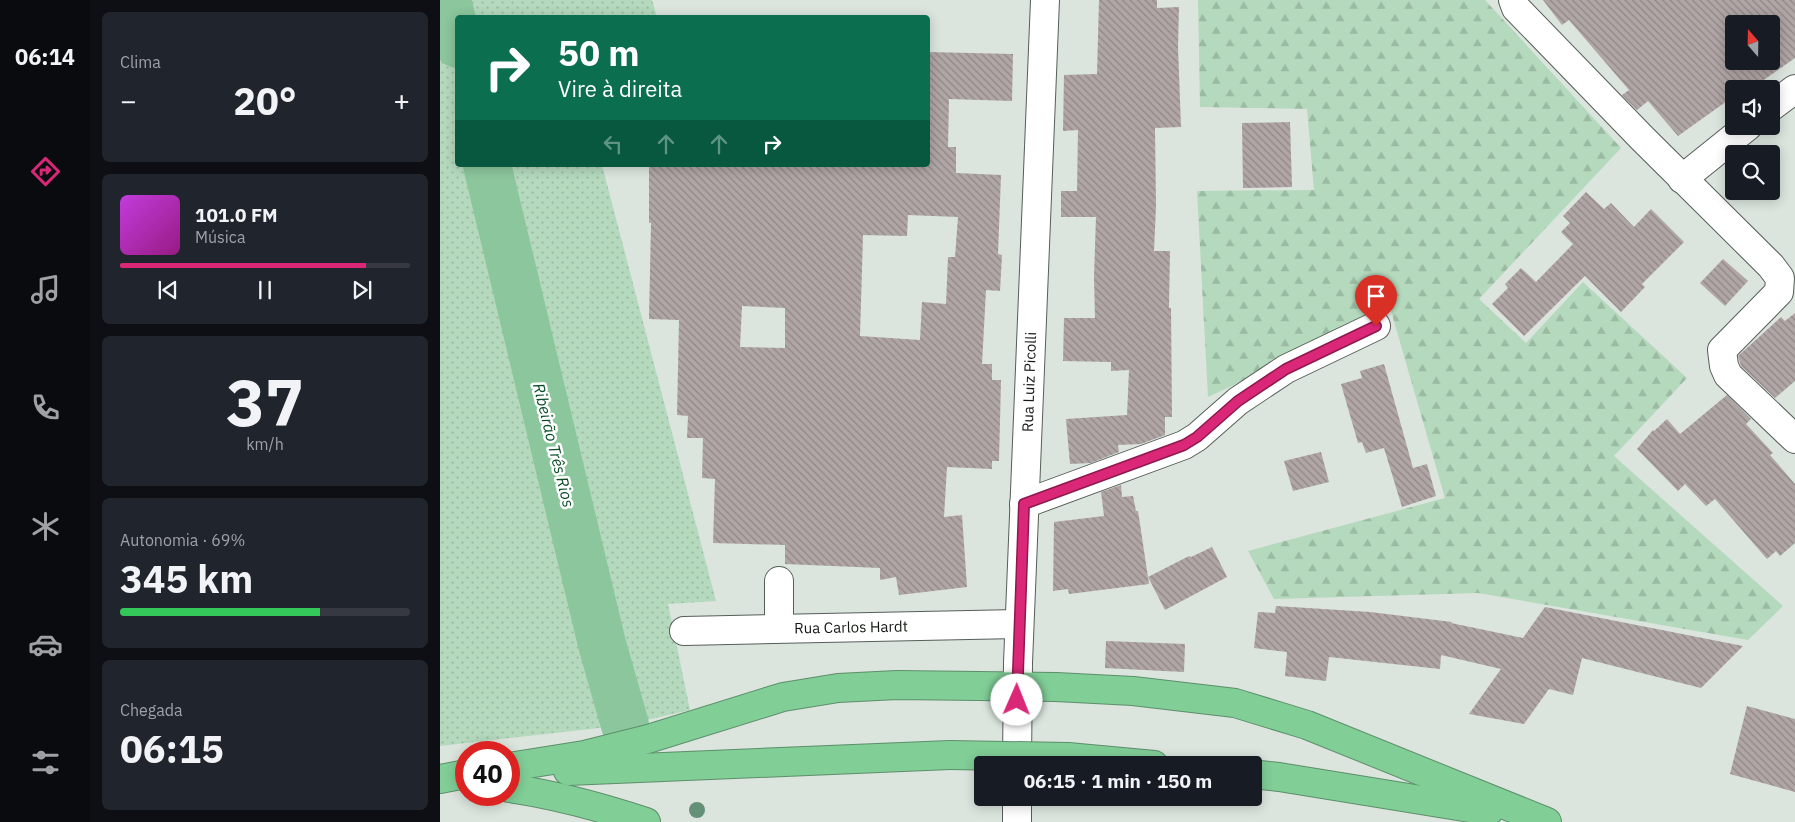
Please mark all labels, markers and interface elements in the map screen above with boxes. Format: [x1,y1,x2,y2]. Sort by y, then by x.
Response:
north arrow [1725,15,1780,70]
map controls [1725,15,1780,200]
text: 50 m [558,30,640,76]
icon: right [475,35,540,100]
text: 06:14 [15,42,75,71]
text: Clima [120,52,161,72]
text: Vire à direita [558,74,682,103]
text: 20° [233,76,297,125]
button: sound [1725,80,1780,135]
text: − [120,82,137,119]
text: + [393,82,410,119]
icon: left [599,130,627,158]
icon: ahead [652,130,680,158]
icon: ahead [705,130,733,158]
icon: right [758,130,786,158]
button: search [1725,145,1780,200]
icon: directions [28,154,63,189]
text: 101.0 FM [195,203,278,227]
text: Música [195,227,245,247]
icon: music [28,272,63,307]
pin [1355,275,1397,326]
icon: previous [154,276,182,304]
icon: pause [251,276,279,304]
icon: next [348,276,376,304]
icon: arrive [1362,282,1390,310]
street label: Rua Luiz Picolli [1018,332,1040,432]
text: 37 [226,359,304,444]
water label: Ribeirão Três Rios [529,381,579,509]
icon: phone [28,390,63,425]
text: km/h [246,434,284,454]
icon: climate [28,509,63,544]
text: Autonomia · 69% [120,530,245,550]
text: 345 km [120,554,253,603]
street label: Rua Carlos Hardt [794,617,908,637]
icon: car [28,627,63,662]
position arrow [990,673,1042,725]
text: Chegada [120,700,183,720]
text: 06:15 [120,724,224,773]
speed limit sign: 40 [455,741,520,806]
icon: filters [28,745,63,780]
text: 06:15 · 1 min · 150 m [1024,769,1212,793]

